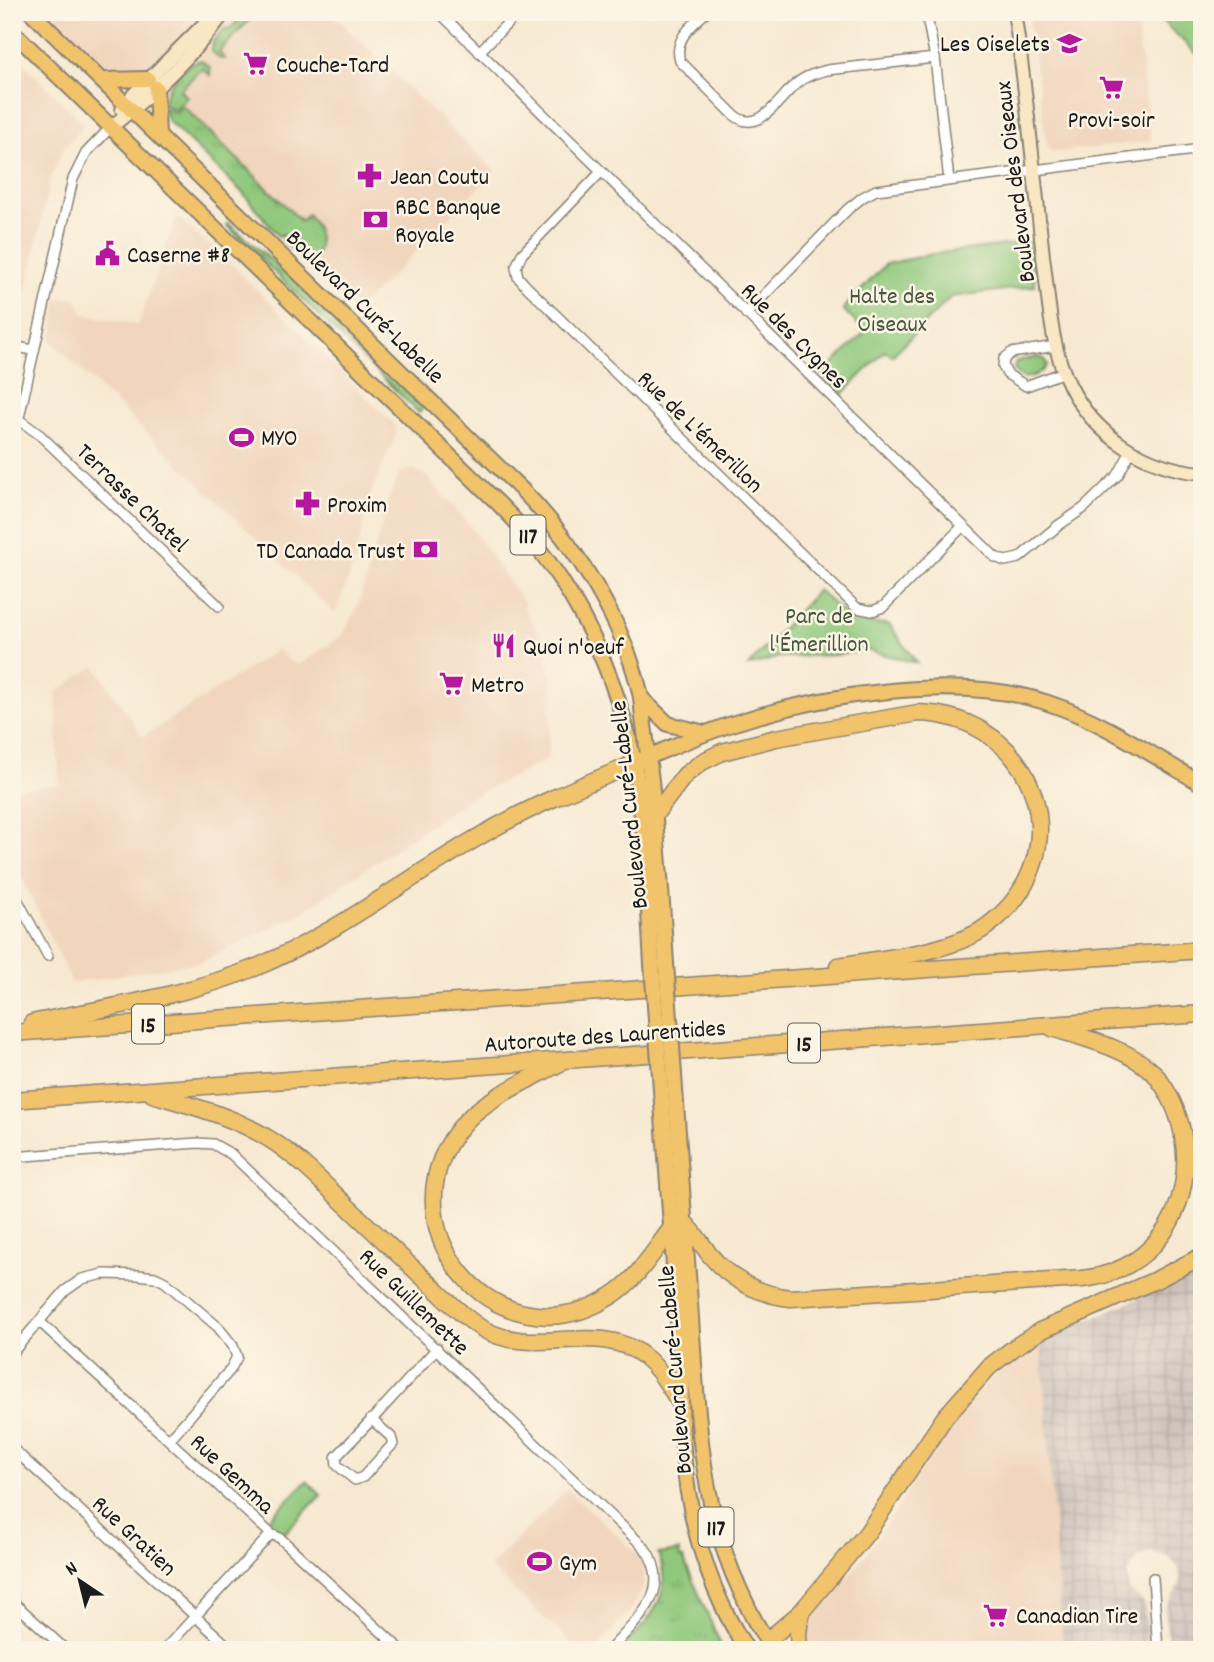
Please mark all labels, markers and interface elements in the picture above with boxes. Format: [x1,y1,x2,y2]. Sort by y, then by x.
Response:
place label: Les Oiselets [940,29,1050,63]
school or university icon: Les Oiselets [1056,29,1084,57]
supermarket icon: Couche-Tard [242,50,270,78]
place label: Couche-Tard [276,50,389,84]
supermarket icon: Provi-soir [1097,74,1125,102]
street label: Boulevard des Oiseaux [988,79,1046,284]
place label: Provi-soir [1067,105,1155,139]
pharmacy icon: Jean Coutu [356,162,384,190]
place label: Jean Coutu [390,162,489,196]
place label: RBC Banque Royale [395,192,501,254]
bank icon: RBC Banque Royale [361,206,389,234]
street label: Boulevard Curé-Labelle [277,223,451,393]
public building icon: Caserne #8 [93,240,121,268]
place label: Caserne #8 [127,240,230,274]
street label: Rue des Cygnes [732,276,854,398]
park label: Halte des Oiseaux [849,281,935,343]
street label: Rue de L'émerillon [628,364,770,502]
sports icon: MYO [227,423,255,451]
place label: MYO [261,423,298,457]
street label: Terrasse Chatel [67,437,195,562]
pharmacy icon: Proxim [293,490,321,518]
place label: Proxim [327,490,387,524]
road number: 117 [510,516,546,554]
place label: TD Canada Trust [256,536,405,570]
bank icon: TD Canada Trust [411,536,439,564]
park label: Parc de l'Émerillion [769,601,869,663]
restaurant icon: Quoi n'oeuf [489,632,517,660]
place label: Quoi n'oeuf [523,632,624,666]
supermarket icon: Metro [437,670,465,698]
place label: Metro [471,670,524,704]
street label: Boulevard Curé-Labelle [603,699,659,911]
road number: 15 [132,1004,164,1044]
street label: Autoroute des Laurentides [483,1013,727,1063]
road number: 15 [788,1024,820,1062]
street label: Rue Guillemette [350,1242,476,1365]
street label: Boulevard Curé-Labelle [651,1264,703,1475]
street label: Rue Gemma [181,1427,281,1524]
street label: Rue Gratien [83,1489,183,1586]
road number: 117 [698,1508,734,1546]
north arrow [46,1546,116,1616]
sports icon: Gym [525,1548,553,1576]
place label: Gym [559,1548,597,1582]
text: N [61,1556,84,1584]
supermarket icon: Canadian Tire [982,1601,1010,1629]
place label: Canadian Tire [1016,1601,1138,1635]

